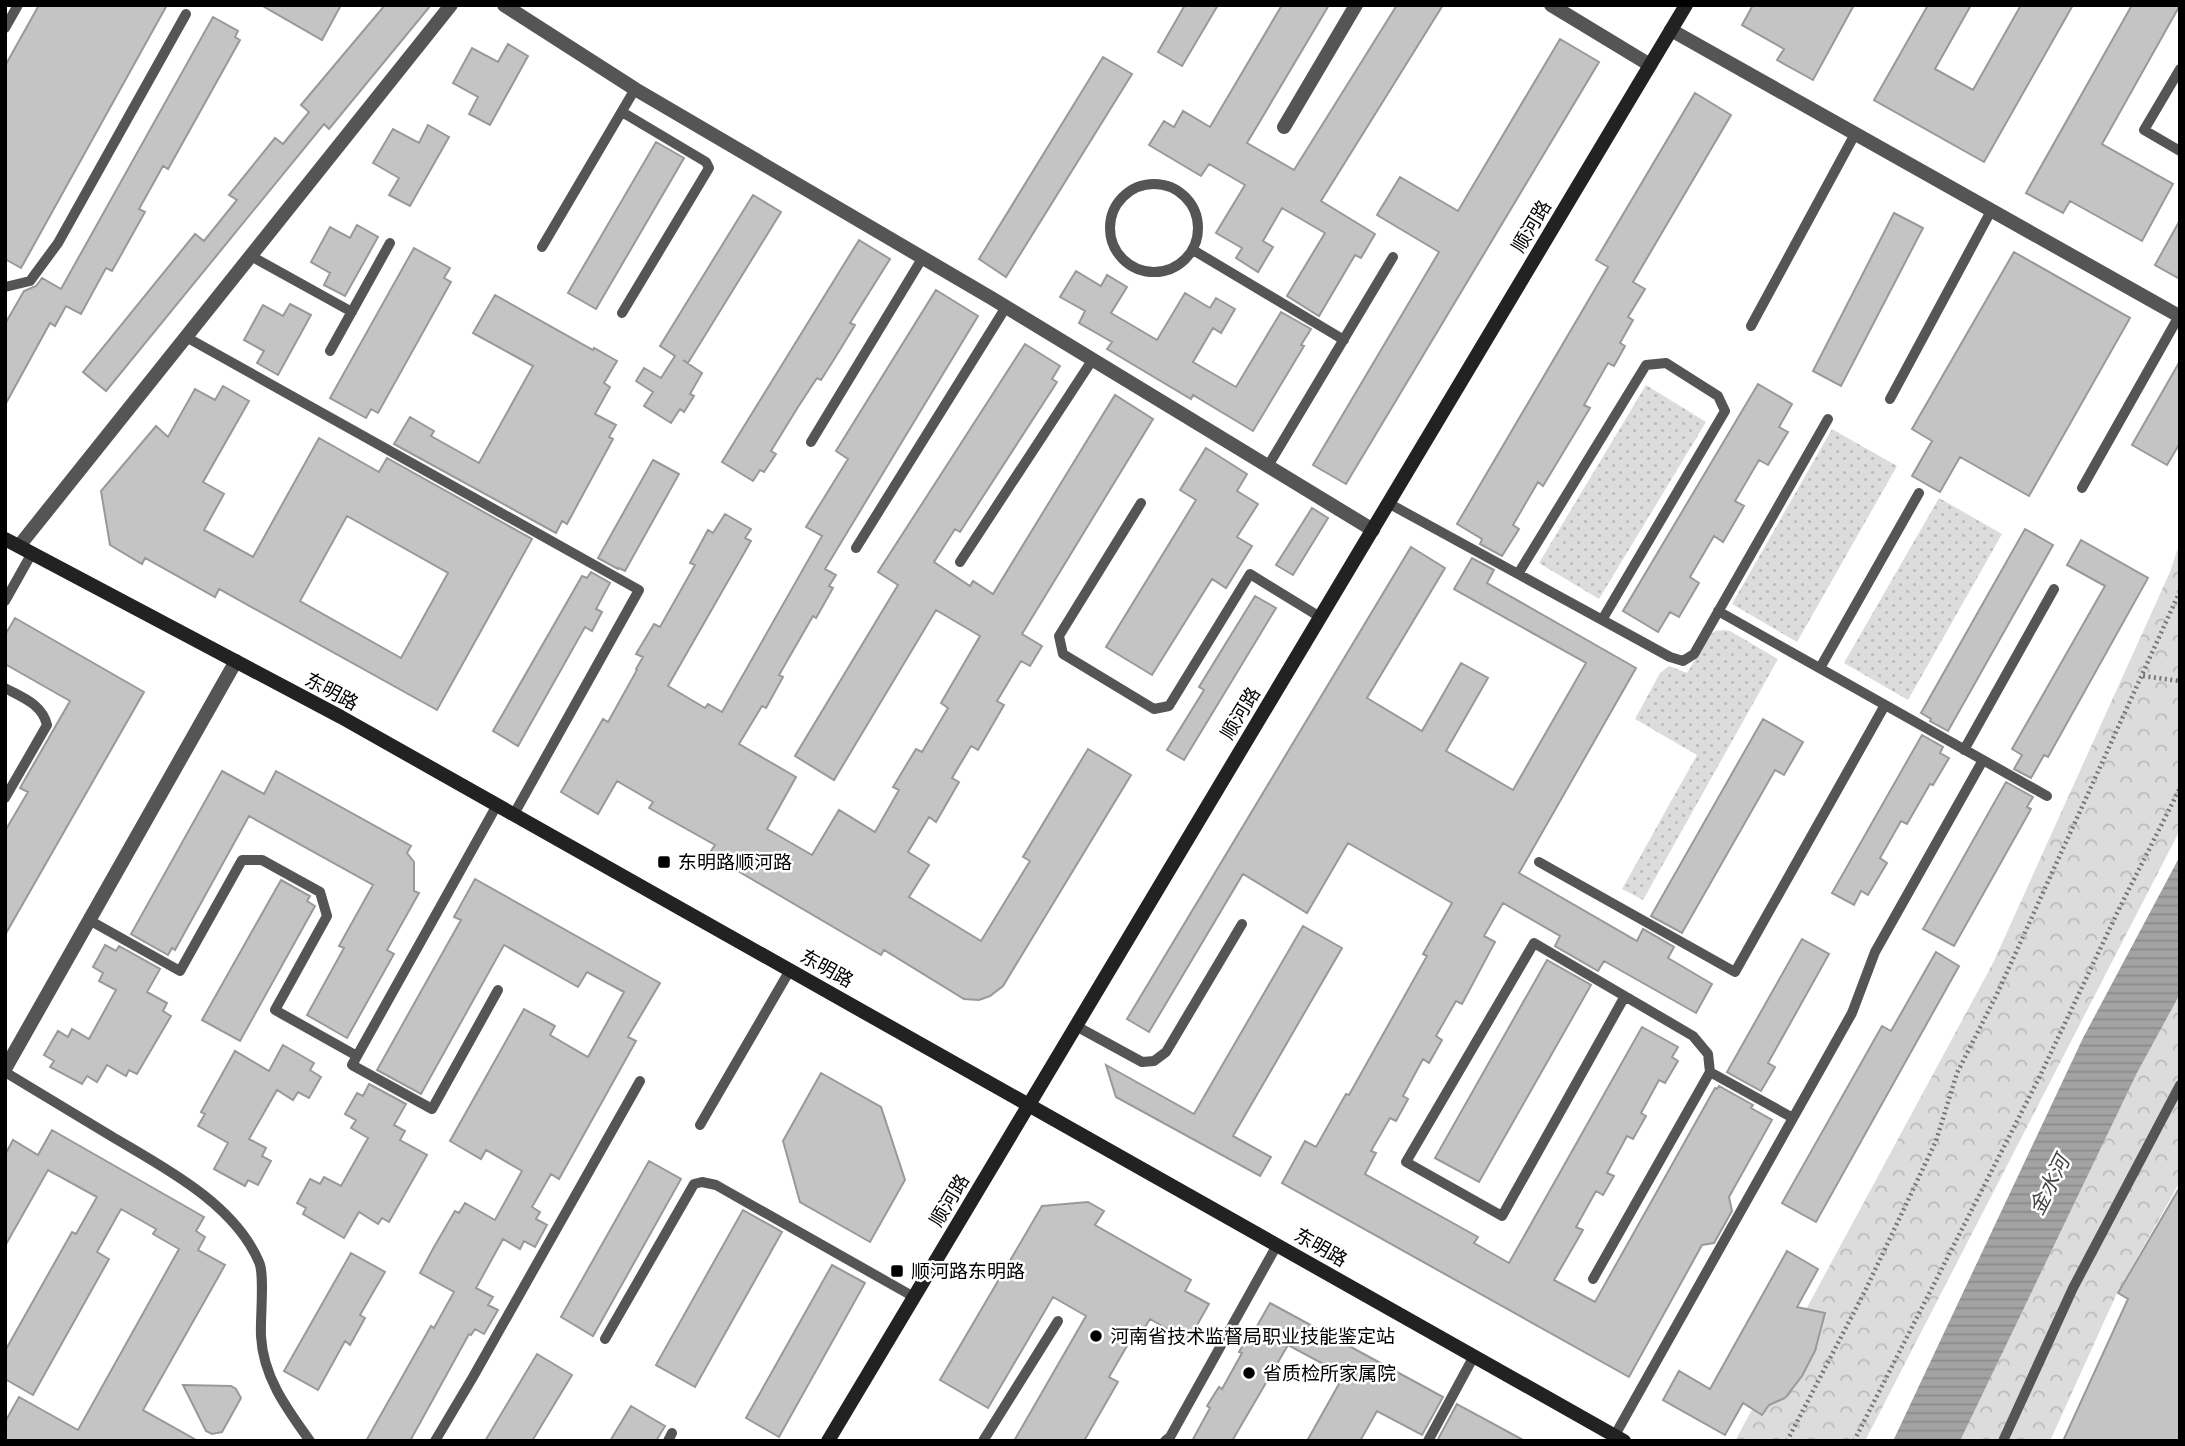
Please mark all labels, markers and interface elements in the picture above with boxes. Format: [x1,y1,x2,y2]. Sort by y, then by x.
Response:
street label: 顺河路 [1506,195,1556,257]
street label: 东明路 [301,667,363,715]
street label: 顺河路 [1215,682,1265,744]
place label: 东明路顺河路 [678,850,792,874]
marker: 东明路顺河路 [656,854,672,870]
street label: 东明路 [796,944,858,992]
water label: 金水河 [2023,1147,2077,1219]
street label: 顺河路 [924,1169,974,1231]
street label: 东明路 [1290,1222,1352,1272]
place label: 顺河路东明路 [911,1259,1025,1283]
marker: 顺河路东明路 [889,1263,905,1279]
place label: 河南省技术监督局职业技能鉴定站 [1110,1324,1395,1348]
marker: 河南省技术监督局职业技能鉴定站 [1088,1328,1104,1344]
place label: 省质检所家属院 [1263,1361,1396,1385]
marker: 省质检所家属院 [1241,1365,1257,1381]

